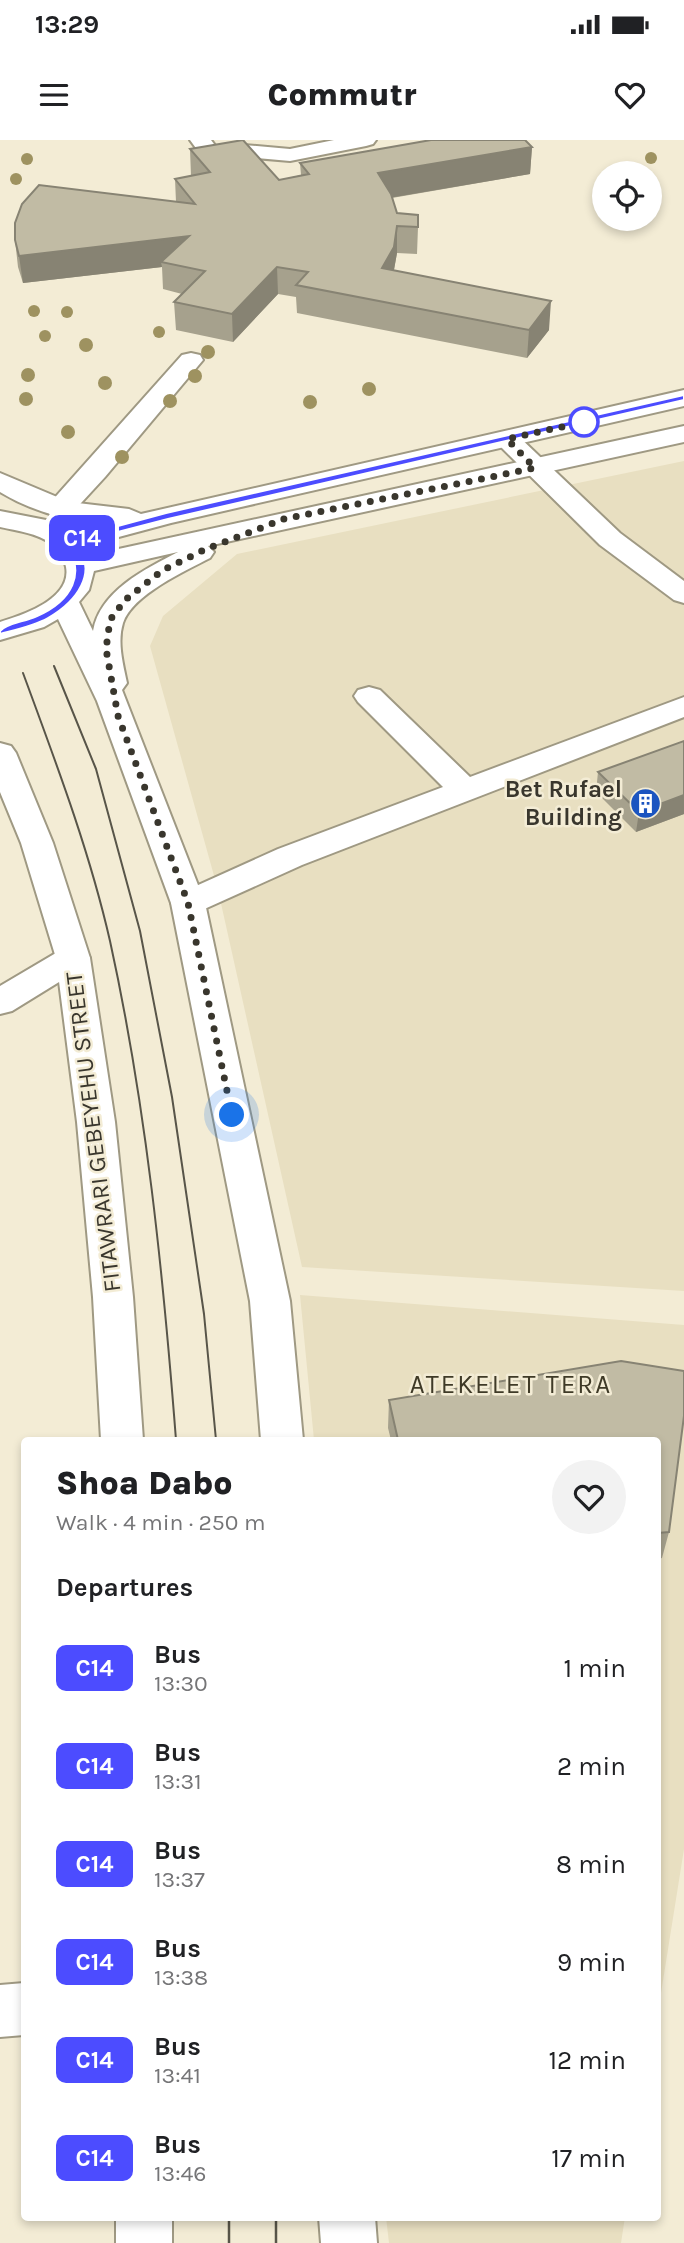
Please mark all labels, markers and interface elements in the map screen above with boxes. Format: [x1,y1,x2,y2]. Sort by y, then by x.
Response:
text: 13:29 [35,9,99,40]
icon: menu [35,76,73,114]
text: Commutr [268,76,417,113]
icon: heart [611,76,649,114]
map controls [592,161,662,231]
button: locate [592,161,662,231]
unlabelled marker [569,407,599,437]
line badge: C14 [42,515,122,561]
text: C14 [63,524,101,552]
place label: Bet Rufael Building [505,775,622,831]
building icon: Bet Rufael Building [628,786,662,820]
street label: FITAWRARI GEBEYEHU STREET [59,970,127,1294]
your location [214,1097,249,1132]
district label: ATEKELET TERA [410,1369,612,1400]
button: heart [552,1460,626,1534]
text: Shoa Dabo [56,1464,233,1502]
text: Walk · 4 min · 250 m [56,1509,265,1536]
text: Departures [56,1572,193,1603]
text: Bus [154,1639,201,1670]
text: 1 min [563,1653,626,1684]
text: C14 [75,1654,114,1682]
text: 13:30 [154,1670,208,1697]
text: Bus [154,1737,201,1768]
text: 2 min [557,1751,626,1782]
text: C14 [75,1752,114,1780]
text: 13:31 [154,1768,202,1795]
text: Bus [154,1835,201,1866]
text: 8 min [556,1849,626,1880]
text: C14 [75,1850,114,1878]
text: 13:37 [154,1866,205,1893]
text: Bus [154,1933,201,1964]
text: 9 min [557,1947,626,1978]
text: C14 [75,1948,114,1976]
text: 13:38 [154,1964,208,1991]
text: Bus [154,2031,201,2062]
text: 12 min [548,2045,626,2076]
text: C14 [75,2046,114,2074]
text: 13:41 [154,2062,201,2089]
text: Bus [154,2129,201,2160]
text: 17 min [551,2143,626,2174]
text: C14 [75,2144,114,2172]
text: 13:46 [154,2160,207,2187]

